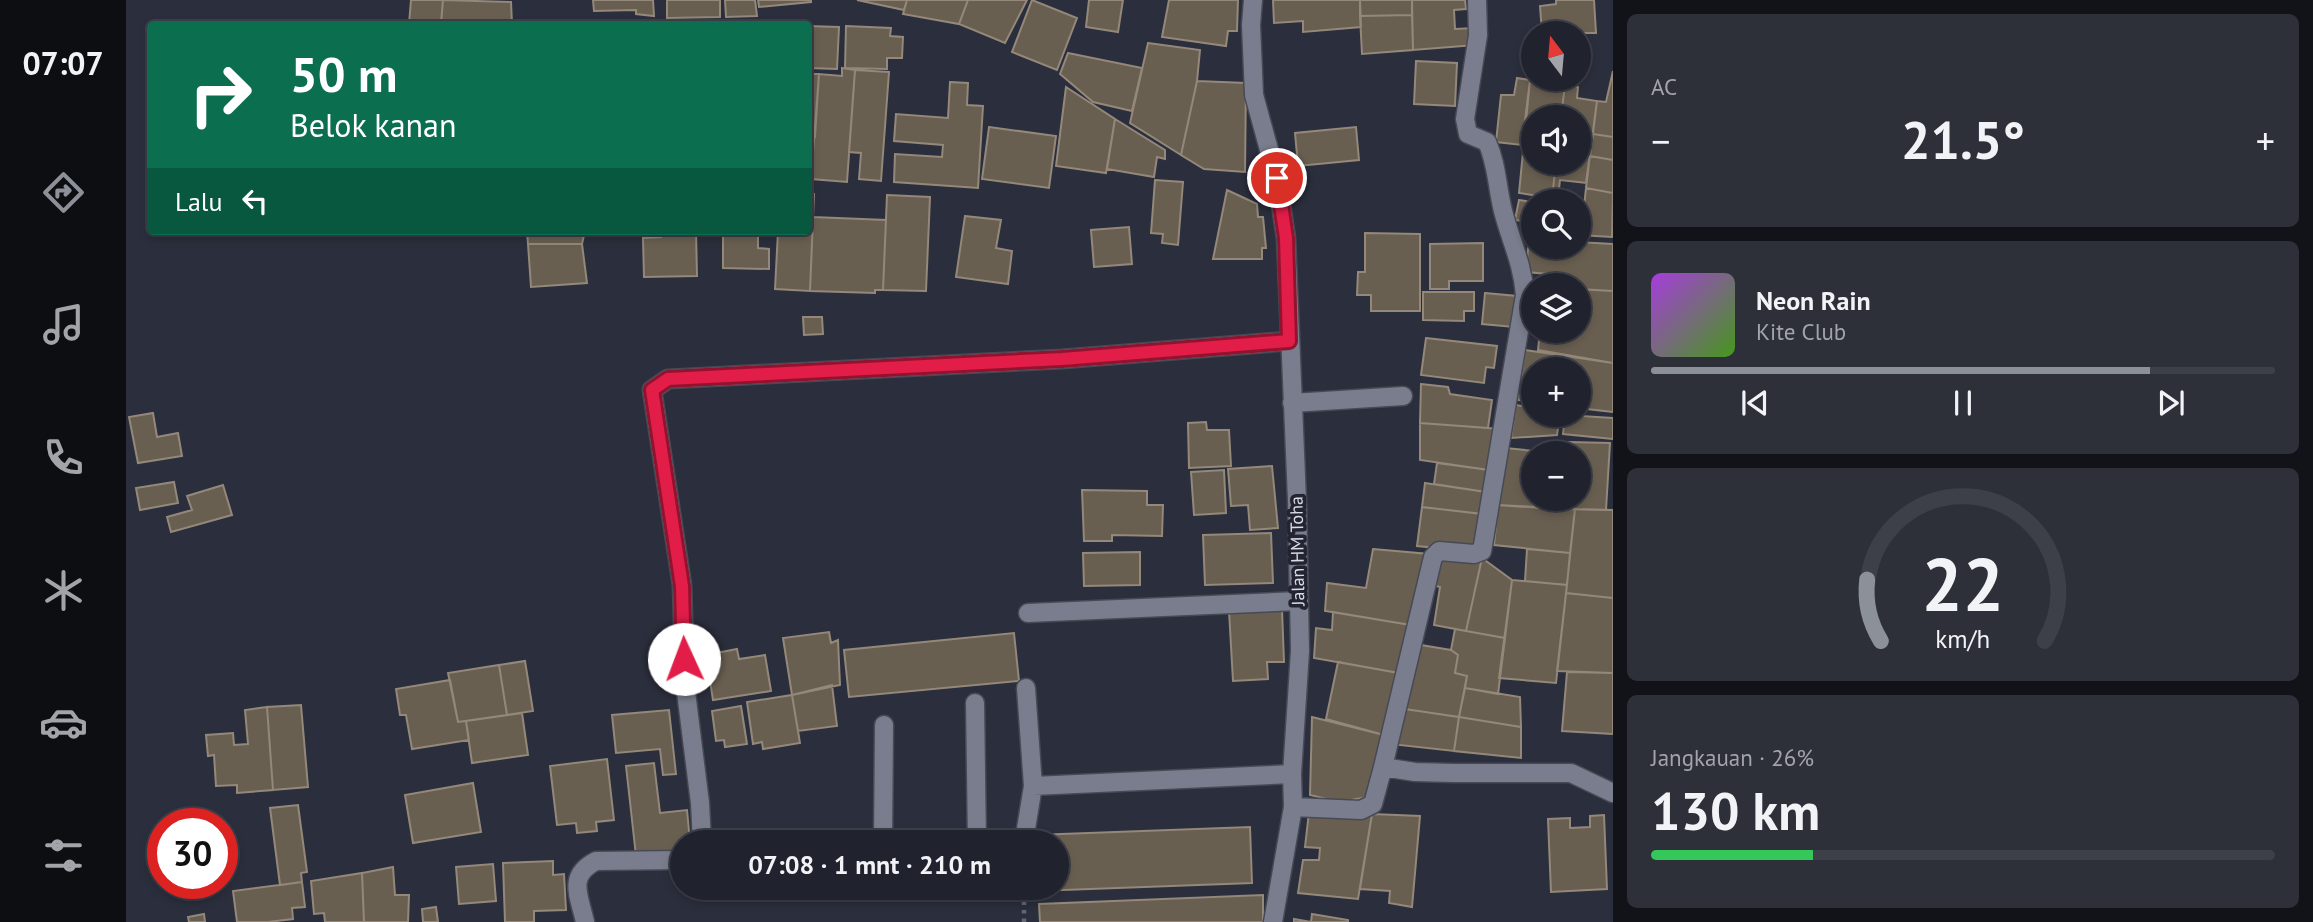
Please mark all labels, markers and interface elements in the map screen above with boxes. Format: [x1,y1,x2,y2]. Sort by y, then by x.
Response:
north arrow [1521,21,1591,91]
map controls [1521,21,1591,511]
text: 07:07 [22,42,104,84]
text: 50 m [290,42,397,106]
icon: right [175,49,266,140]
text: AC [1651,72,1677,101]
text: Belok kanan [290,104,456,146]
button: sound [1521,105,1591,175]
text: 21.5° [1901,106,2025,173]
text: − [1651,116,1670,165]
text: + [2256,116,2275,165]
pin [1247,148,1307,208]
icon: arrive [1258,159,1296,197]
icon: directions [39,168,88,217]
icon: left [236,182,274,220]
text: Lalu [175,185,222,218]
button: search [1521,189,1591,259]
button: layers [1521,273,1591,343]
text: Neon Rain [1756,284,1871,317]
icon: music [39,300,88,349]
text: Kite Club [1756,317,1846,346]
button: + [1521,357,1591,427]
icon: previous [1736,384,1774,422]
icon: pause [1944,384,1982,422]
icon: next [2152,384,2190,422]
icon: phone [39,433,88,482]
button: − [1521,441,1591,511]
street label: Jalan HM Toha [1285,496,1309,607]
text: 22 [1922,537,2004,631]
icon: climate [39,566,88,615]
position arrow [647,622,721,696]
text: km/h [1936,622,1990,654]
icon: car [39,698,88,747]
text: Jangkauan · 26% [1651,743,1814,772]
text: 130 km [1651,777,1820,844]
speed limit sign: 30 [147,808,238,899]
icon: filters [39,831,88,880]
text: 07:08 · 1 mnt · 210 m [748,848,991,881]

